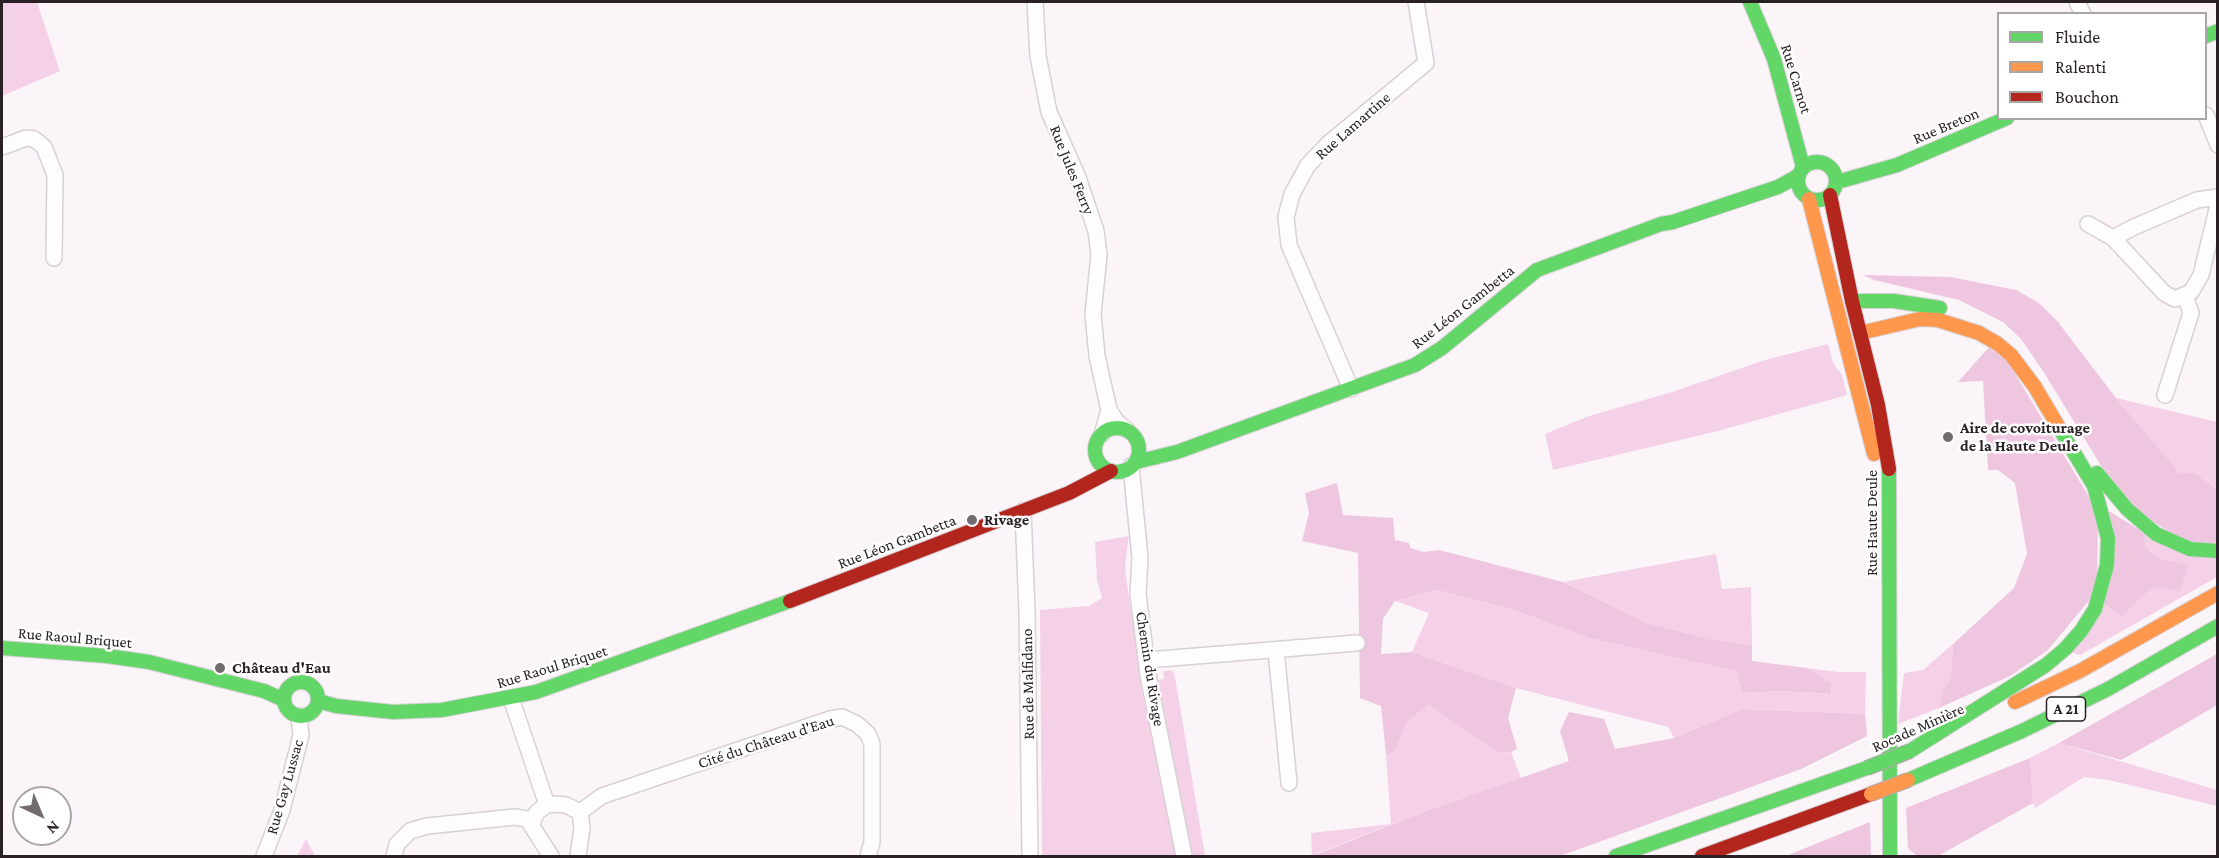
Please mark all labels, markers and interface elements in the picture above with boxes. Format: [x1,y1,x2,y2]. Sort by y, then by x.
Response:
legend [1997,12,2207,120]
text: Fluide [2055,27,2100,47]
street label: Rue Carnot [1776,42,1816,116]
text: Ralenti [2055,57,2106,77]
text: Bouchon [2055,87,2119,107]
street label: Rue Lamartine [1311,88,1395,164]
street label: Rue Breton [1910,103,1982,149]
street label: Rue Jules Ferry [1045,123,1099,217]
street label: Rue Léon Gambetta [1408,261,1518,353]
place label: Aire de covoiturage de la Haute Deule [1960,418,2090,456]
marker: Aire de covoiturage de la Haute Deule [1941,430,1955,444]
street label: Rue Haute Deule [1862,470,1882,576]
place label: Rivage [984,510,1029,530]
street label: Rue Léon Gambetta [835,511,959,573]
marker: Rivage [965,513,979,527]
street label: Chemin du Rivage [1131,610,1169,728]
street label: Rue Raoul Briquet [17,623,133,653]
street label: Rue de Malfidano [1017,628,1039,740]
street label: Rue Raoul Briquet [494,641,610,693]
place label: Château d'Eau [232,658,331,678]
marker: Château d'Eau [213,661,227,675]
road number: A 21 [2046,697,2086,721]
street label: Rocade Minière [1869,699,1967,757]
street label: Cité du Château d'Eau [696,711,836,773]
street label: Rue Gay Lussac [262,737,308,837]
north arrow [12,786,72,846]
text: N [44,818,63,838]

